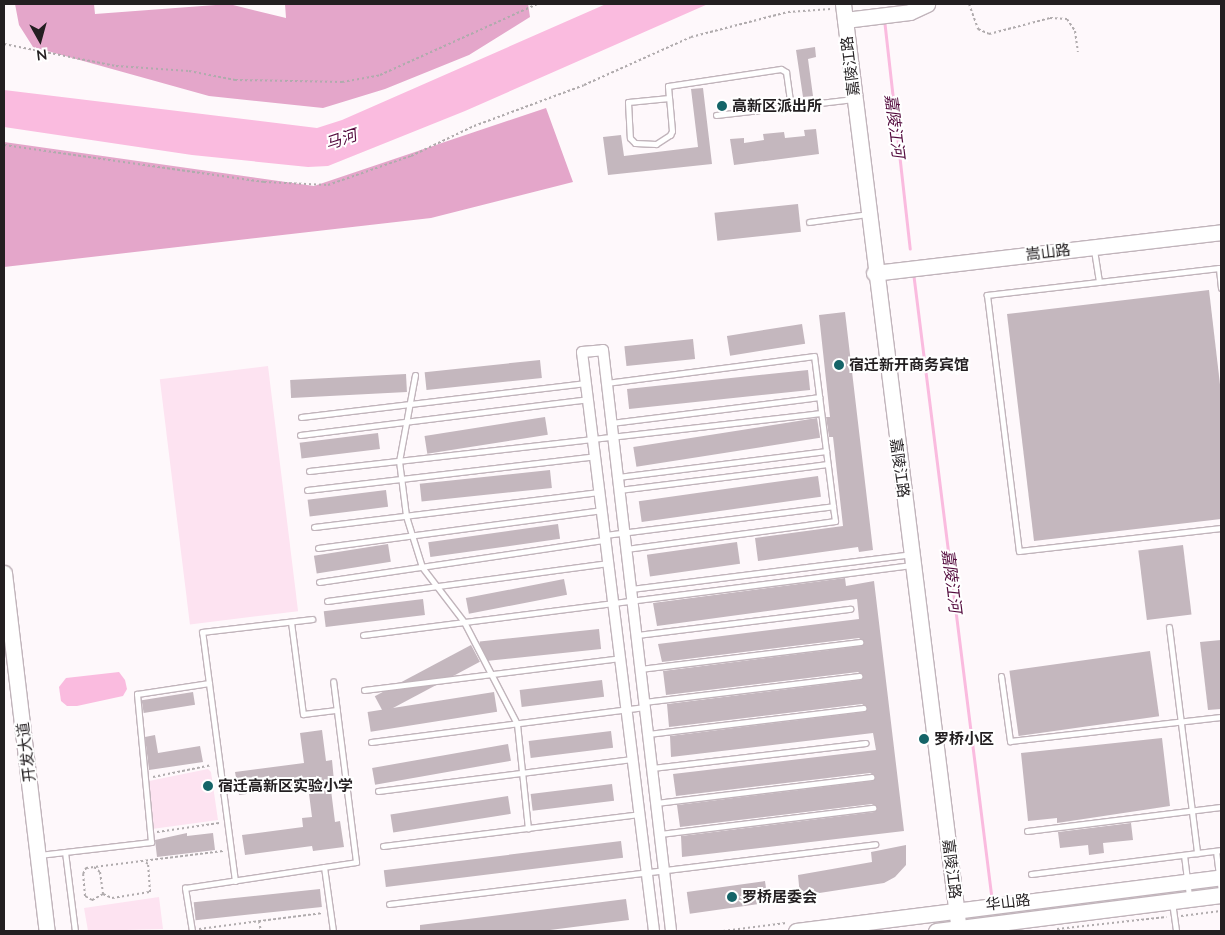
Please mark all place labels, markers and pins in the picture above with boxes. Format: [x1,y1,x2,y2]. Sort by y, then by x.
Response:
place label: 高新区派出所 [732,97,822,115]
marker: 高新区派出所 [716,100,728,112]
place label: 宿迁新开商务宾馆 [849,356,969,374]
marker: 宿迁新开商务宾馆 [833,359,845,371]
place label: 罗桥小区 [934,730,994,748]
marker: 罗桥小区 [918,733,930,745]
place label: 宿迁高新区实验小学 [218,777,353,795]
marker: 宿迁高新区实验小学 [202,780,214,792]
place label: 罗桥居委会 [742,888,817,906]
marker: 罗桥居委会 [726,891,738,903]

